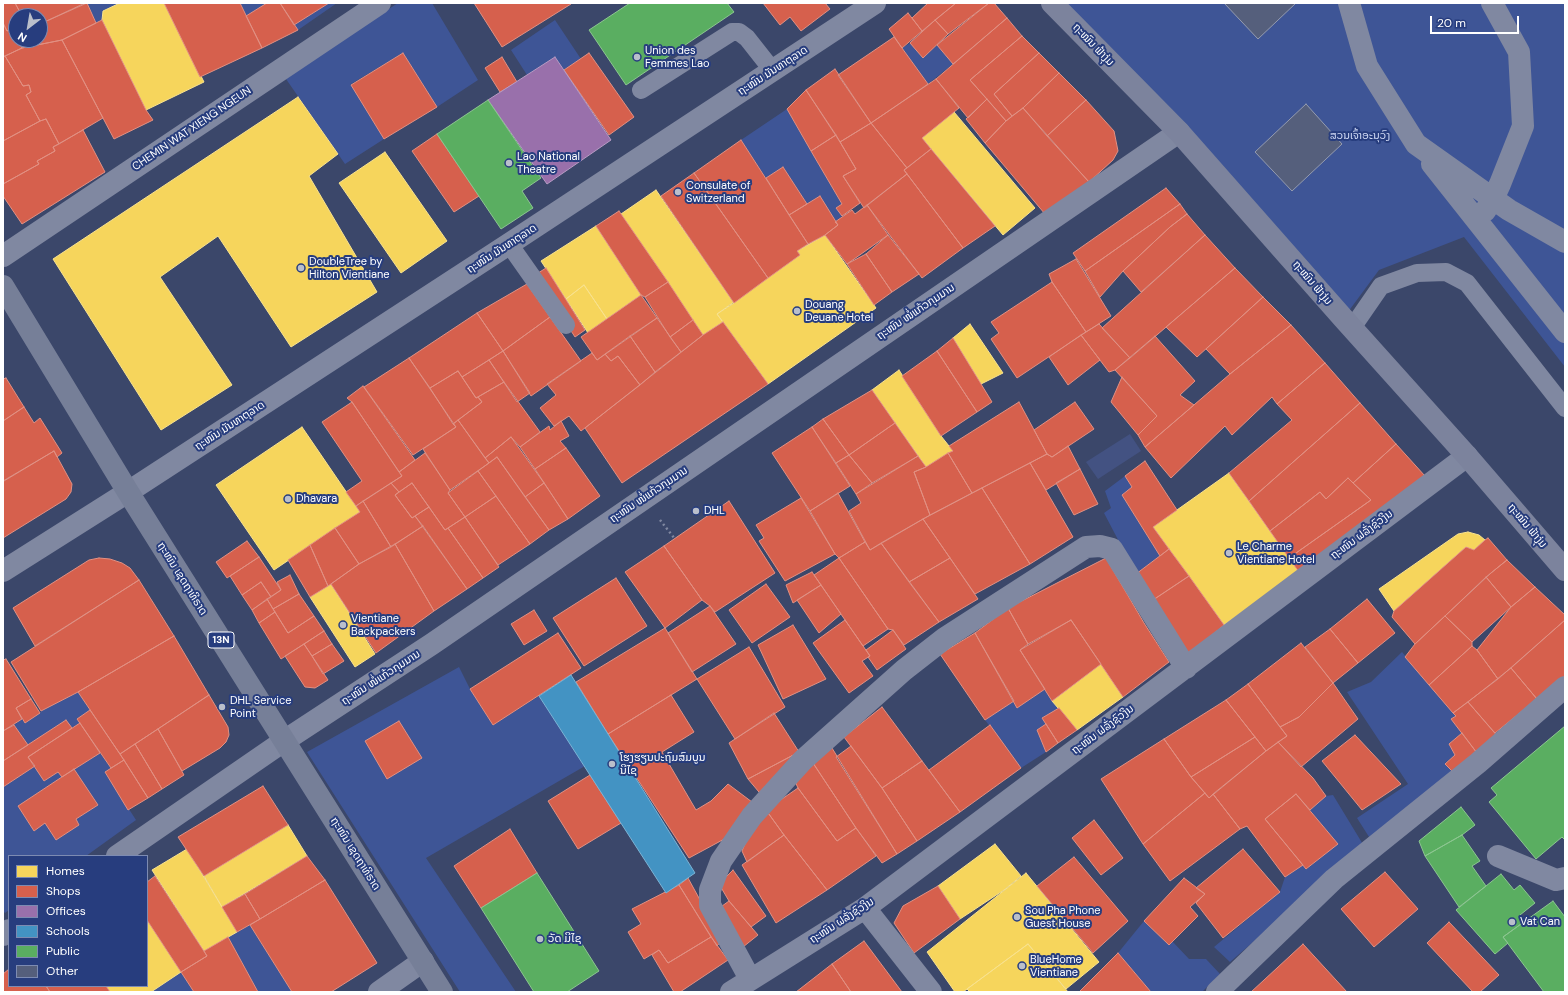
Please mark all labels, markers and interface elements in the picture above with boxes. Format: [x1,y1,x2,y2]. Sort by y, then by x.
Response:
north arrow [8,8,48,48]
scale bar [1432,8,1521,34]
text: 20 m [1437,15,1466,31]
street label: ຖະໝົນ ຟ້າງຸ່ມ [1070,21,1116,69]
text: N [15,29,29,45]
street label: ຖະໜົນ ມັນທາຕຸລາດ [736,43,810,99]
place label: Union des Femmes Lao [645,44,710,70]
marker: Union des Femmes Lao [632,52,642,62]
street label: CHEMIN WAT XIENG NGEUN [130,84,254,174]
park label: ສວນເຈົ້າອະນຸວົງ [1330,129,1390,143]
place label: Lao National Theatre [517,150,580,176]
marker: Lao National Theatre [504,158,514,168]
place label: Consulate of Switzerland [686,179,750,205]
marker: Consulate of Switzerland [673,187,683,197]
street label: ຖະໜົນ ມັນທາຕຸລາດ [465,221,539,277]
place label: DoubleTree by Hilton Vientiane [309,255,390,281]
street label: ຖະໝົນ ຟ້າງຸ່ມ [1289,258,1335,308]
marker: DoubleTree by Hilton Vientiane [296,263,306,273]
street label: ຖະໜົນ ໜໍ່ແກ້ວກຸມມານ [874,281,958,343]
place label: Douang Deuane Hotel [805,298,873,324]
marker: Douang Deuane Hotel [792,306,802,316]
street label: ຖະໜົນ ມັນທາຕຸລາດ [193,398,267,454]
street label: ຖະໜົນ ໜໍ່ແກ້ວກຸມມານ [607,464,691,526]
place label: Dhavara [296,492,337,506]
marker: Dhavara [283,494,293,504]
street label: ຖະໝົນ ຟ້າງຸ່ມ [1505,501,1549,551]
place label: DHL [704,504,725,518]
marker: DHL [691,506,701,516]
street label: ຖະໜົນ ຝລັ່ງຊົວງິນ [1328,507,1396,563]
street label: ຖະໜົນ ເຊດຖາທິຣາດ [154,540,210,618]
place label: Le Charme Vientiane Hotel [1237,540,1315,566]
marker: Le Charme Vientiane Hotel [1224,548,1234,558]
place label: Vientiane Backpackers [351,612,416,638]
marker: Vientiane Backpackers [338,620,348,630]
road number: 13N [208,632,234,648]
street label: ຖະໜົນ ໜໍ່ແກ້ວກຸມມານ [339,648,423,708]
place label: DHL Service Point [230,694,291,720]
marker: DHL Service Point [217,702,227,712]
street label: ຖະໜົນ ຝລັ່ງຊົວງິນ [1069,702,1137,758]
place label: ໂຮງຮຽນປະຖົມສົມບູນ ນີໄຊ [620,751,705,777]
marker: ໂຮງຮຽນປະຖົມສົມບູນ ນີໄຊ [607,759,617,769]
street label: ຖະໜົນ ເຊດຖາທິຣາດ [327,815,383,893]
legend [8,855,148,987]
text: Homes [46,863,85,879]
text: Shops [46,883,81,899]
street label: ຖະໜົນ ຝລັ່ງຊົວງິນ [807,895,877,947]
text: Offices [46,903,86,919]
place label: Sou Pha Phone Guest House [1025,904,1101,930]
marker: Sou Pha Phone Guest House [1012,912,1022,922]
place label: Vat Can [1520,915,1560,929]
marker: Vat Can [1507,917,1517,927]
text: Schools [46,923,90,939]
place label: ວັດ ມີໄຊ [548,932,581,946]
marker: ວັດ ມີໄຊ [535,934,545,944]
text: Public [46,943,80,959]
place label: BlueHome Vientiane [1030,953,1082,979]
marker: BlueHome Vientiane [1017,961,1027,971]
text: Other [46,963,78,979]

